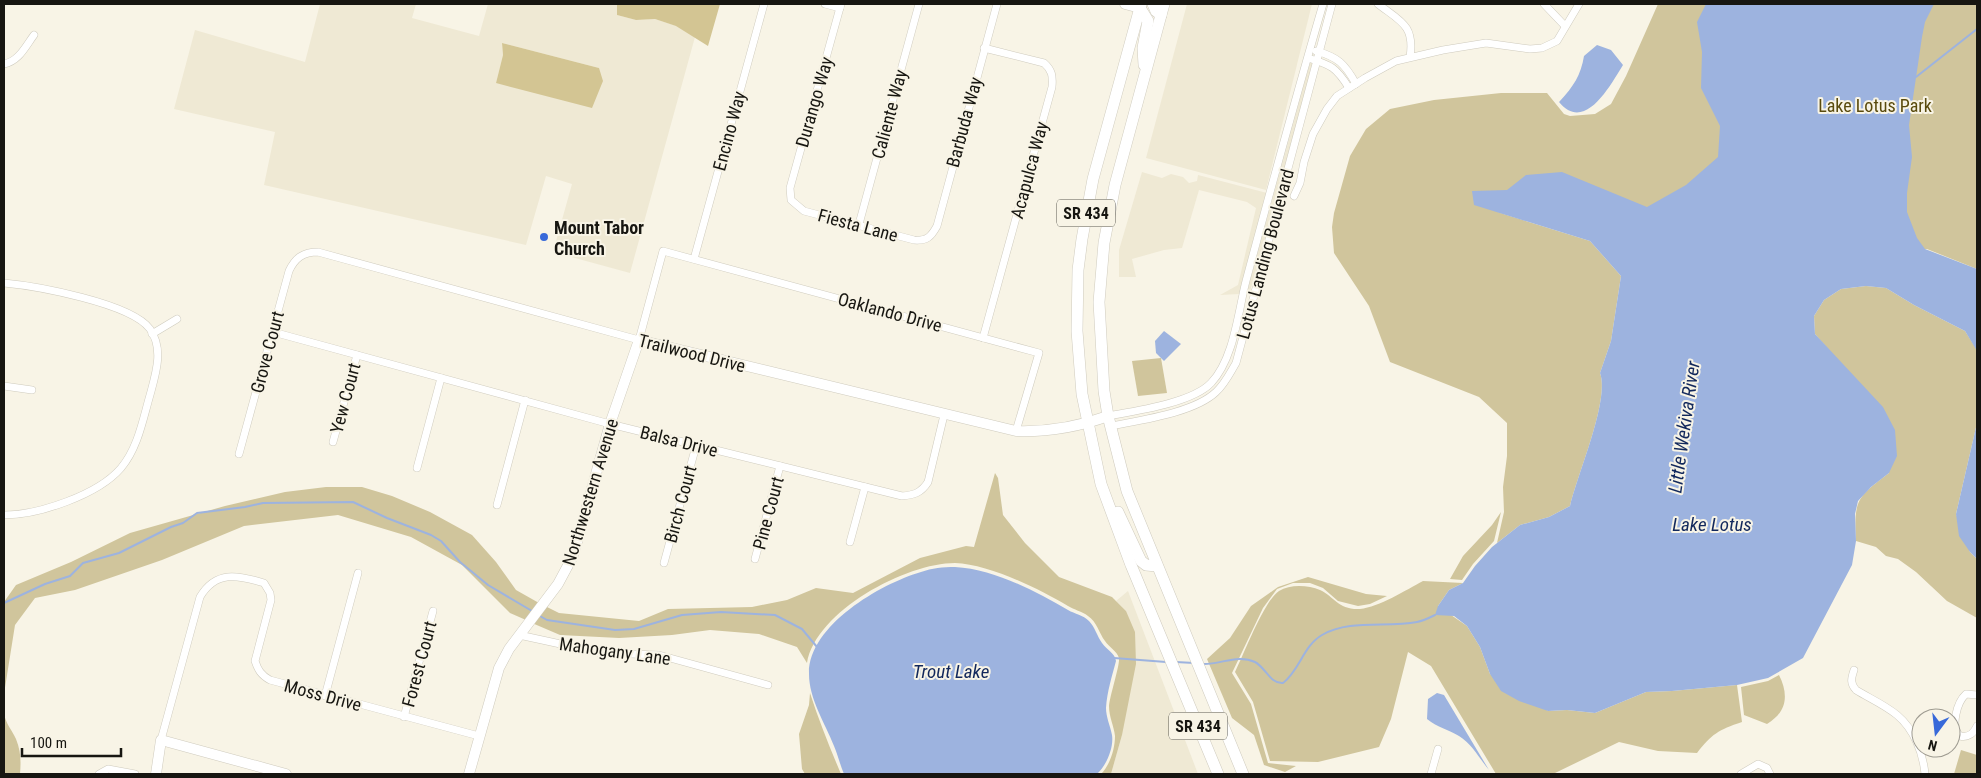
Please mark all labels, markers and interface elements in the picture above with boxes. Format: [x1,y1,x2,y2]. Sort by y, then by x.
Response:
street label: Durango Way [791,54,837,150]
street label: Caliente Way [867,67,911,161]
street label: Barbuda Way [942,74,986,169]
street label: Encino Way [708,88,750,173]
park label: Lake Lotus Park [1818,95,1932,116]
street label: Acapulca Way [1006,119,1052,221]
street label: Lotus Landing Boulevard [1232,167,1298,341]
road number: SR 434 [1057,200,1115,227]
street label: Fiesta Lane [816,204,900,246]
place label: Mount Tabor Church [554,217,644,259]
marker: Mount Tabor Church [538,231,550,243]
street label: Oaklando Drive [836,288,944,336]
street label: Grove Court [246,309,288,395]
street label: Trailwood Drive [636,330,748,376]
water label: Little Wekiva River [1663,359,1705,494]
street label: Yew Court [325,360,365,436]
street label: Northwestern Avenue [558,416,622,568]
street label: Balsa Drive [638,421,720,461]
street label: Birch Court [660,463,700,545]
street label: Pine Court [748,474,788,552]
water label: Lake Lotus [1672,513,1752,536]
street label: Forest Court [397,619,441,709]
street label: Mahogany Lane [558,633,672,669]
water label: Trout Lake [913,660,989,683]
street label: Moss Drive [282,675,364,715]
north arrow [1911,708,1961,758]
road number: SR 434 [1169,712,1227,739]
scale bar [22,726,121,758]
text: 100 m [30,734,67,752]
text: N [1926,737,1939,754]

